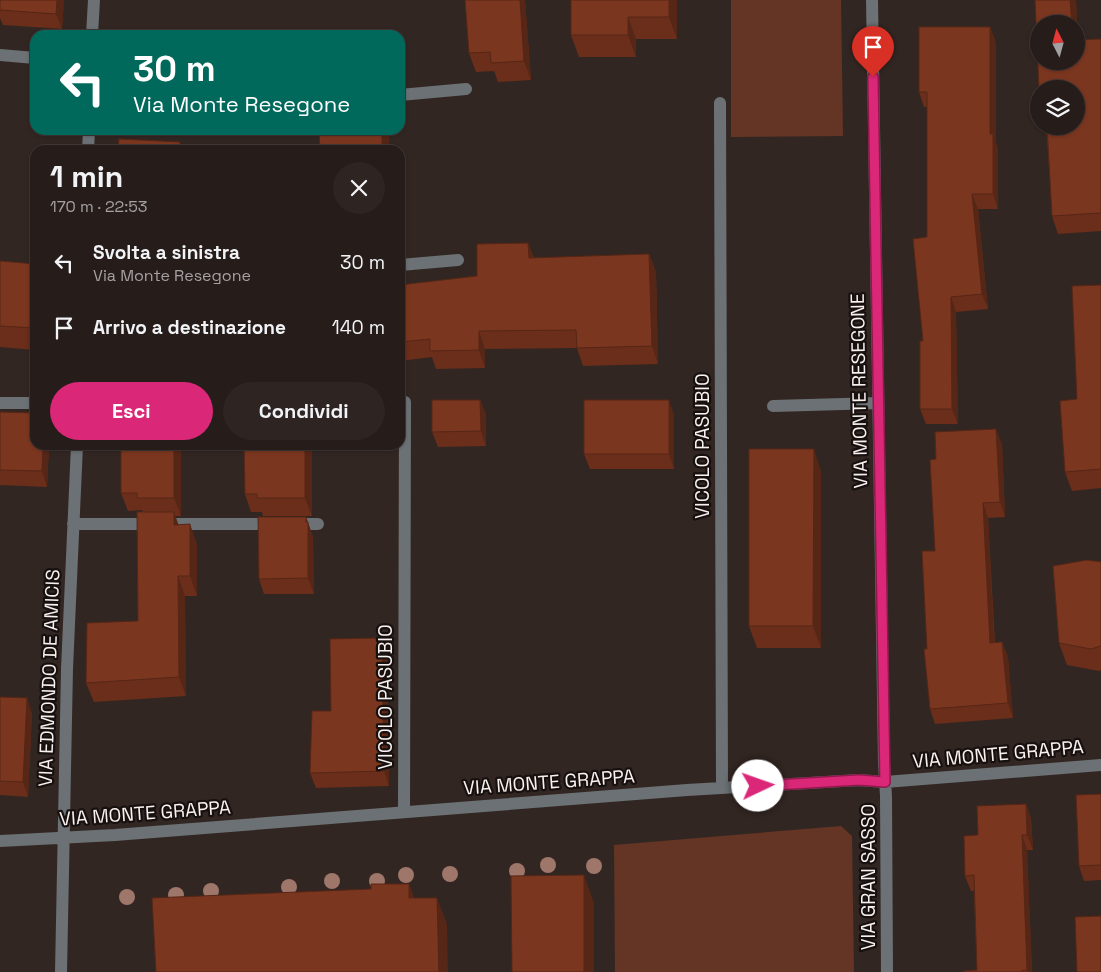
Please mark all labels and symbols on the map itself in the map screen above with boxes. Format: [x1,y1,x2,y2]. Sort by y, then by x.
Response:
north arrow [1030,15,1085,70]
pin [852,26,894,77]
street label: VIA MONTE RESEGONE [845,293,873,489]
street label: VICOLO PASUBIO [690,373,715,519]
street label: VIA EDMONDO DE AMICIS [33,569,65,787]
street label: VICOLO PASUBIO [373,624,398,770]
street label: VIA MONTE GRAPPA [911,734,1085,774]
position arrow [731,759,783,811]
street label: VIA MONTE GRAPPA [462,764,636,800]
street label: VIA MONTE GRAPPA [58,795,232,831]
street label: VIA GRAN SASSO [856,804,881,950]

